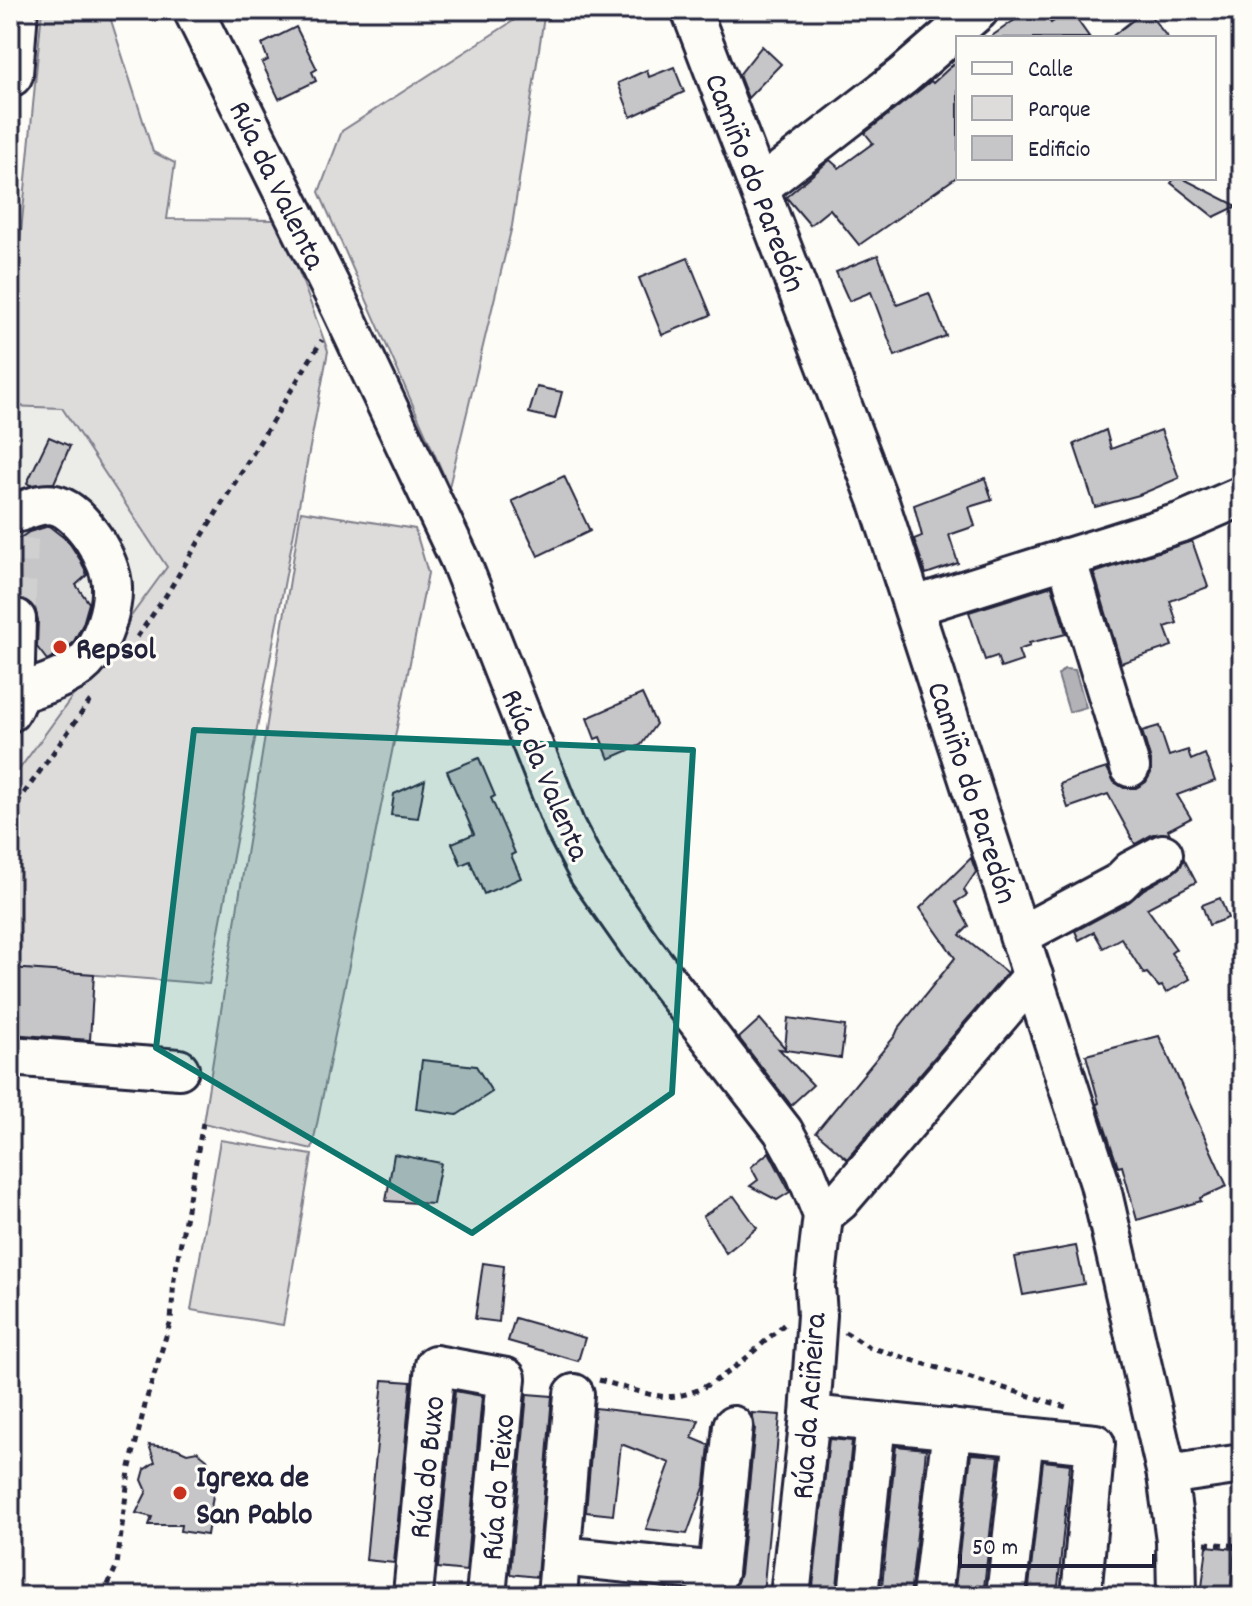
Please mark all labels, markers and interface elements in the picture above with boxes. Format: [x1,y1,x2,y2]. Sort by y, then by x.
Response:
legend [956,36,1216,180]
text: Calle [1028,54,1073,88]
street label: Camiño do Paredón [689,68,815,300]
street label: Rúa da Valenta [214,94,336,279]
text: Parque [1028,94,1091,128]
text: Edificio [1028,134,1090,168]
place label: Repsol [76,629,156,675]
marker: Repsol [51,638,69,656]
street label: Camiño do Paredón [912,677,1027,911]
street label: Rúa da Valenta [486,683,600,870]
street label: Rúa da Aciñeira [783,1311,842,1501]
street label: Rúa do Buxo [400,1394,460,1541]
street label: Rúa do Teixo [472,1412,530,1563]
place label: Igrexa de San Pablo [196,1457,312,1540]
marker: Igrexa de San Pablo [171,1484,189,1502]
scale bar [960,1518,1154,1568]
text: 50 m [972,1532,1018,1566]

